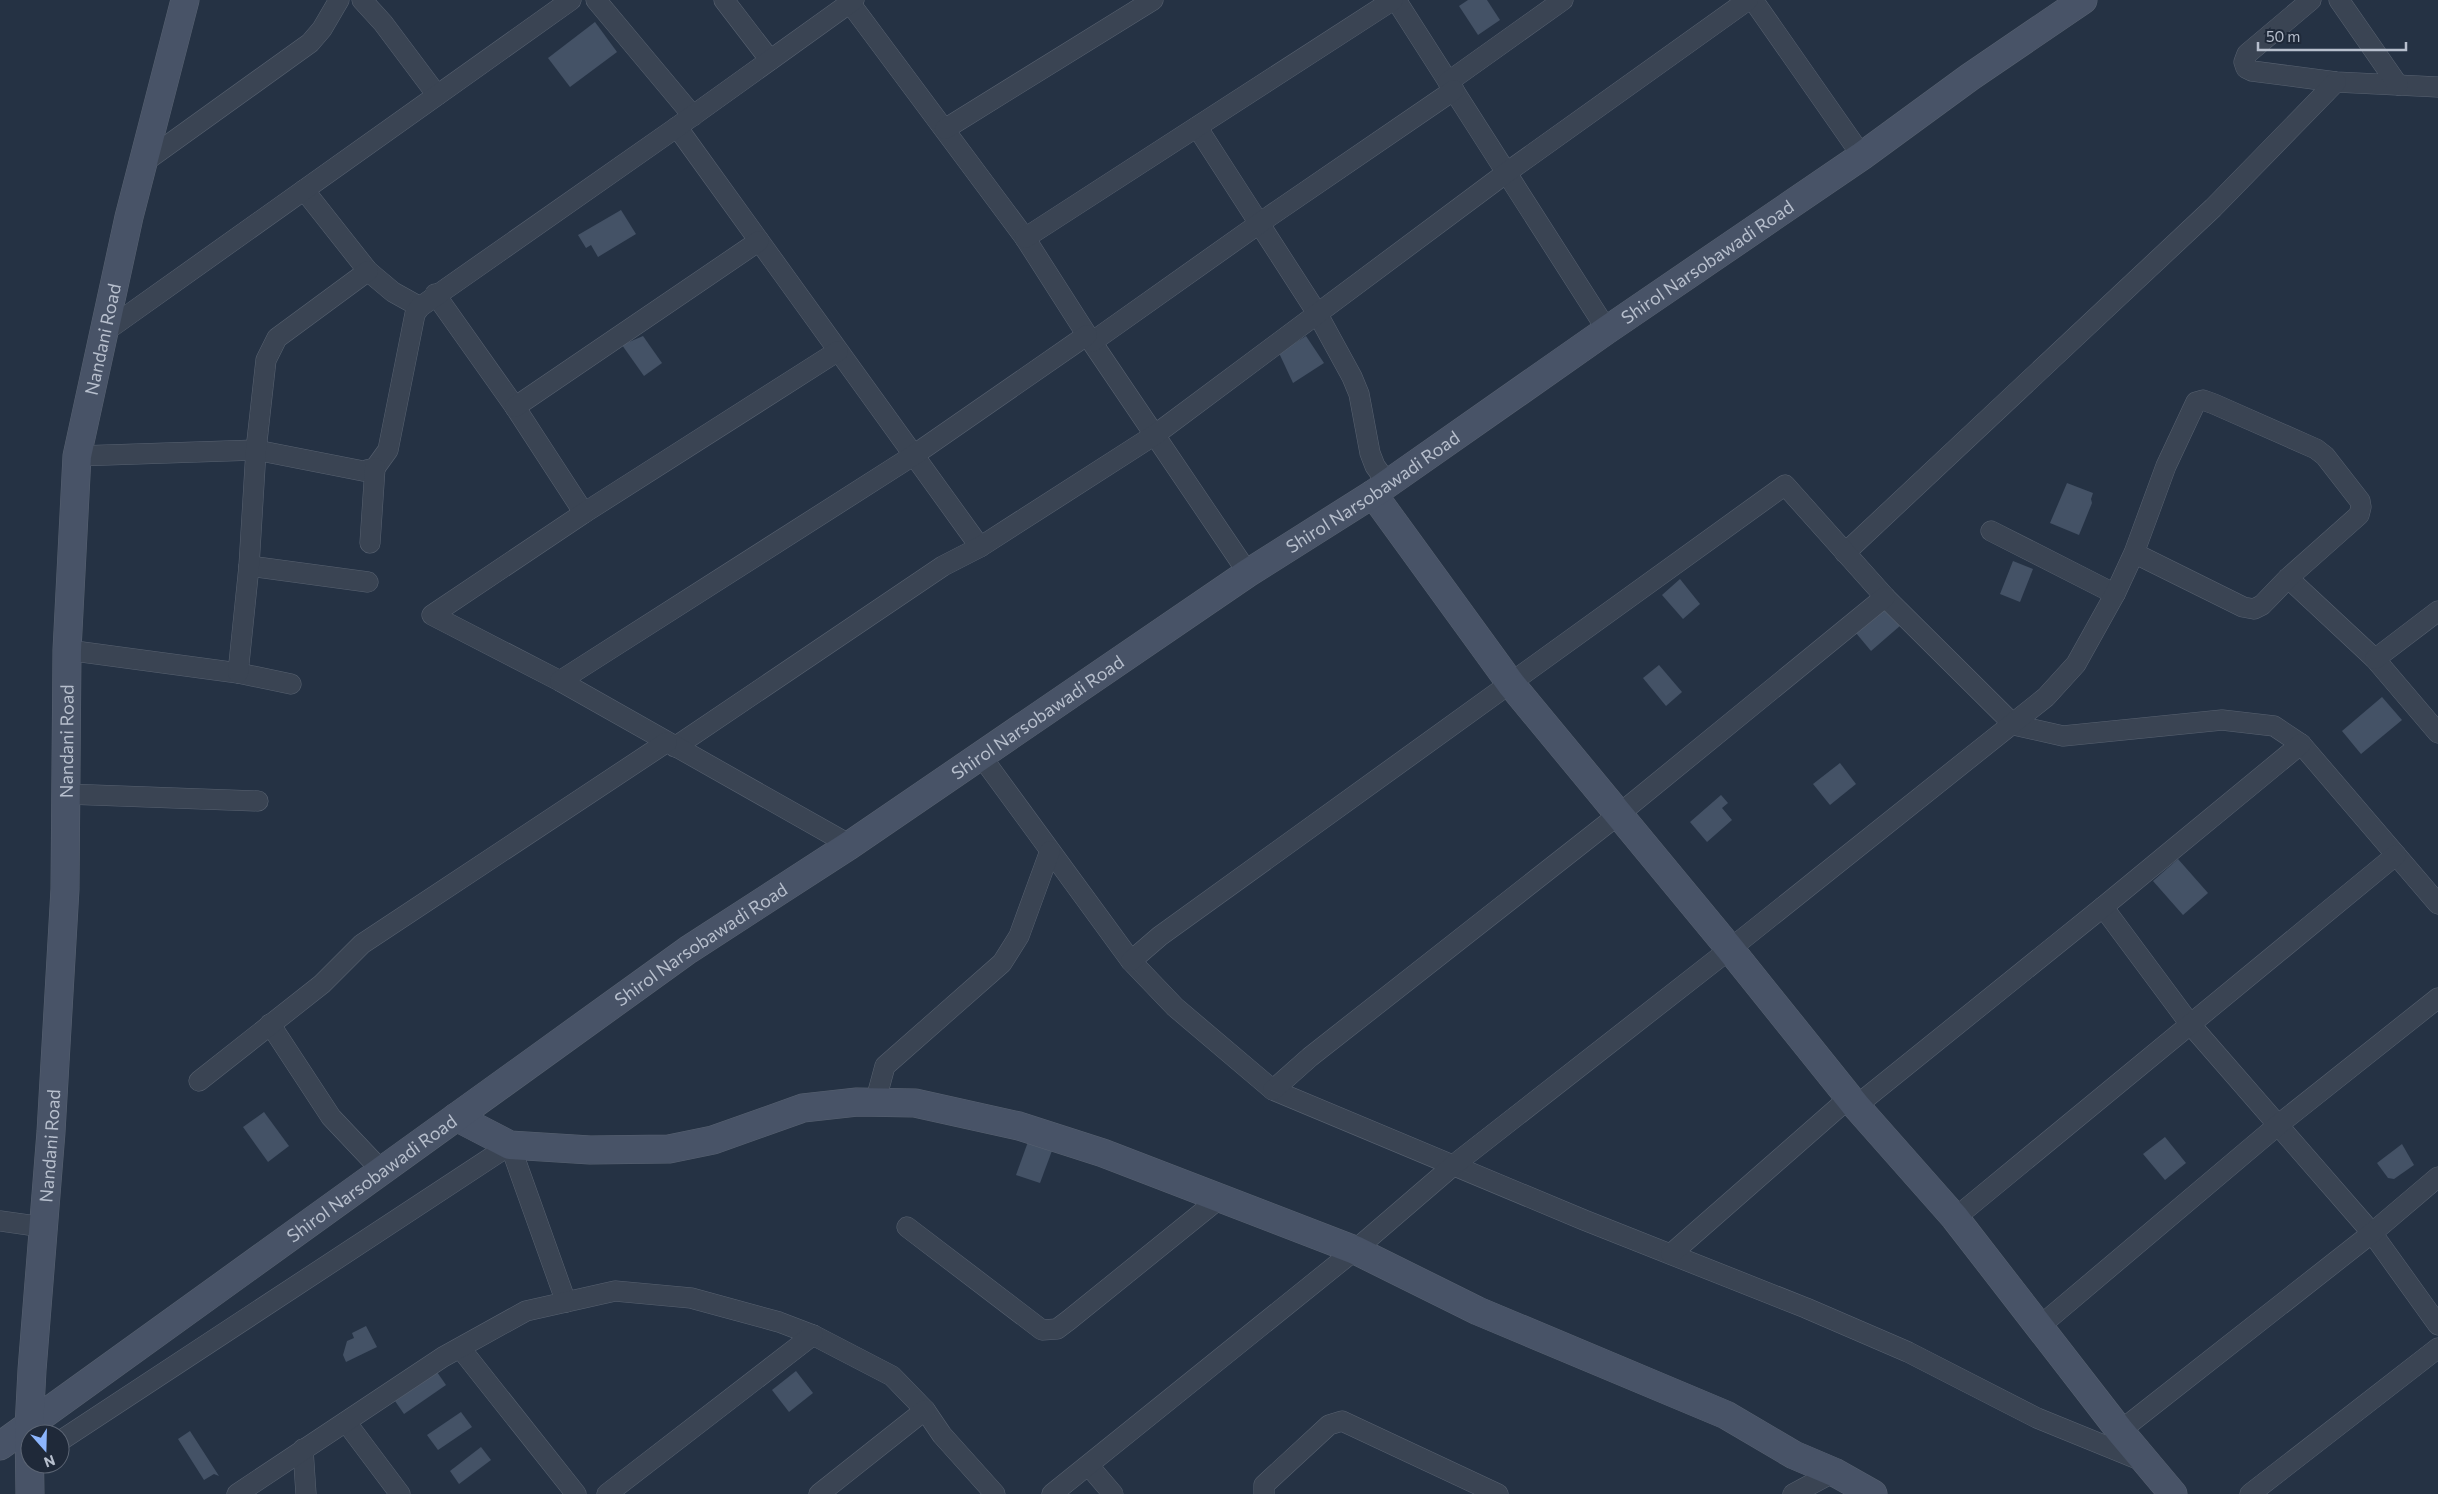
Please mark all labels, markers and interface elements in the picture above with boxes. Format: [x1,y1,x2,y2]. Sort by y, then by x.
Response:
scale bar [2258,20,2406,52]
text: 50 m [2266,27,2300,45]
street label: Shirol Narsobawadi Road [1617,195,1798,328]
street label: Nandani Road [80,281,125,397]
street label: Shirol Narsobawadi Road [1282,426,1464,557]
street label: Shirol Narsobawadi Road [947,650,1128,784]
street label: Nandani Road [55,684,78,798]
street label: Shirol Narsobawadi Road [610,878,791,1011]
street label: Nandani Road [34,1088,64,1203]
street label: Shirol Narsobawadi Road [282,1110,461,1247]
north arrow [20,1424,70,1474]
text: N [42,1452,57,1471]

